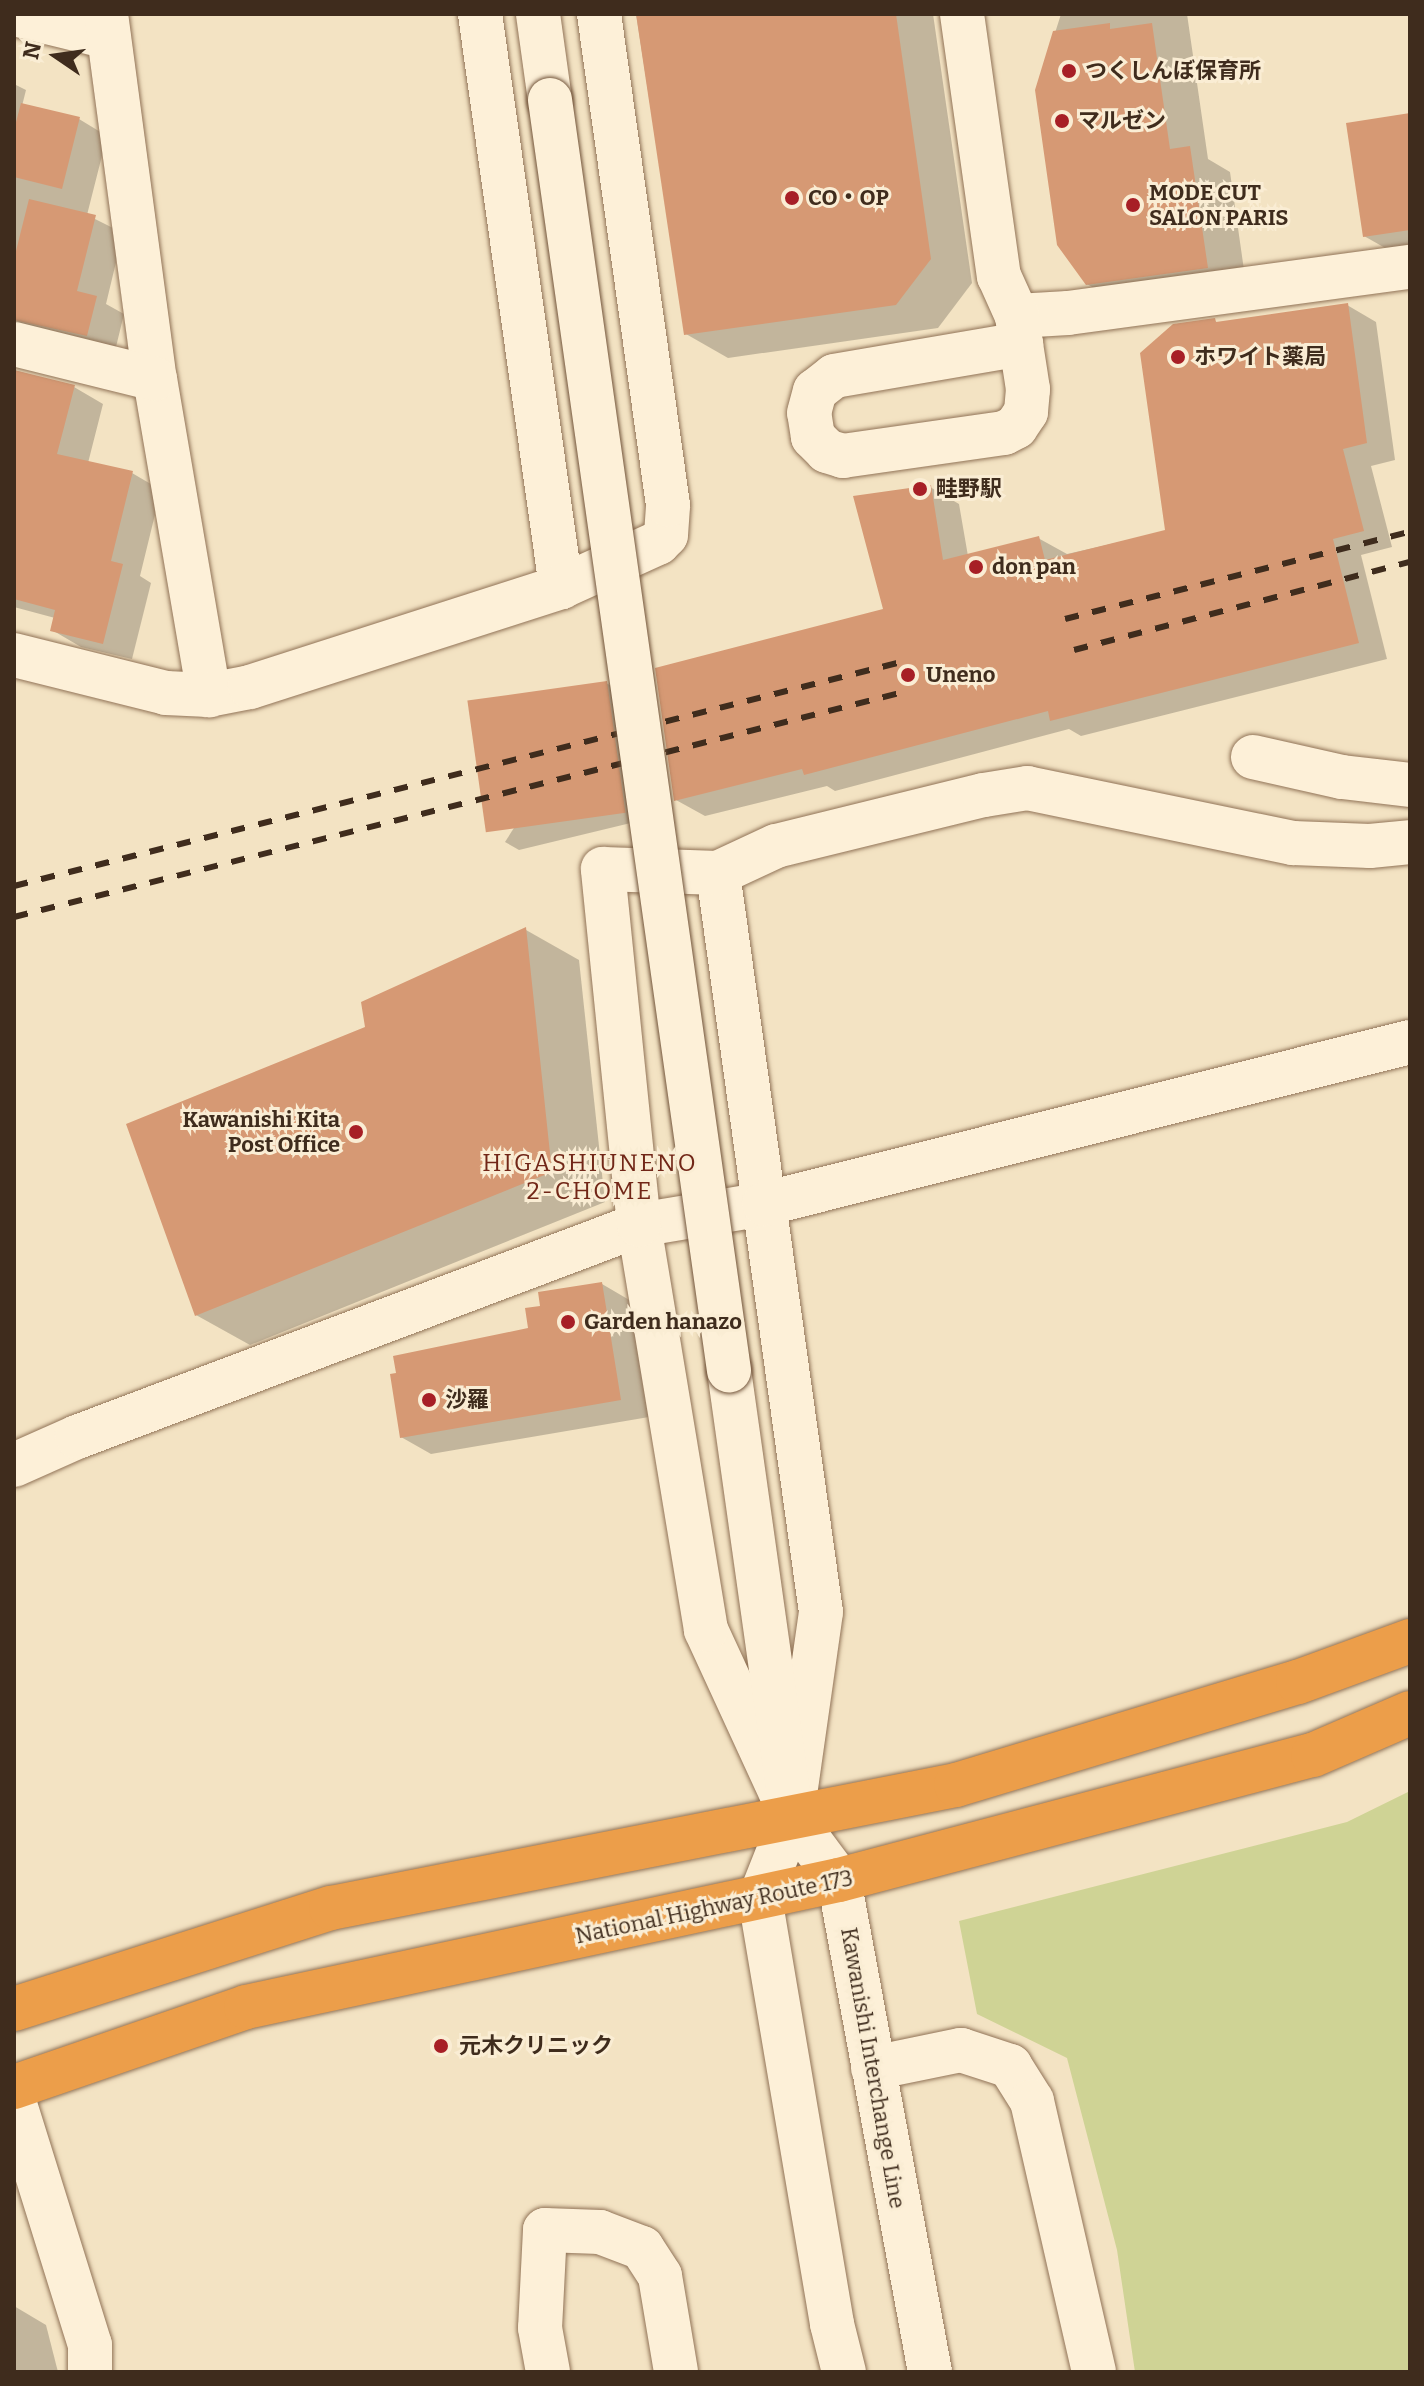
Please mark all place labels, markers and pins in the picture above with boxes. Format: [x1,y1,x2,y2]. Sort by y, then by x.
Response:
place label: つくしんぼ保育所 [1085,58,1261,84]
marker: つくしんぼ保育所 [1060,62,1078,80]
place label: マルゼン [1078,108,1166,134]
marker: マルゼン [1053,112,1071,130]
place label: MODE CUT SALON PARIS [1149,179,1289,230]
place label: CO・OP [808,185,889,211]
marker: CO・OP [783,189,801,207]
marker: MODE CUT SALON PARIS [1124,196,1142,214]
place label: ホワイト薬局 [1194,344,1326,370]
marker: ホワイト薬局 [1169,348,1187,366]
place label: 畦野駅 [936,476,1002,502]
marker: 畦野駅 [911,480,929,498]
place label: don pan [992,554,1076,580]
marker: don pan [967,558,985,576]
place label: Uneno [926,662,995,688]
marker: Uneno [897,664,919,686]
place label: Kawanishi Kita Post Office [182,1106,340,1158]
marker: Kawanishi Kita Post Office [347,1123,365,1141]
place label: Garden hanazo [584,1309,742,1335]
marker: Garden hanazo [559,1313,577,1331]
place label: 沙羅 [445,1387,489,1413]
marker: 沙羅 [420,1391,438,1409]
place label: 元木クリニック [459,2033,613,2059]
marker: 元木クリニック [430,2035,452,2057]

